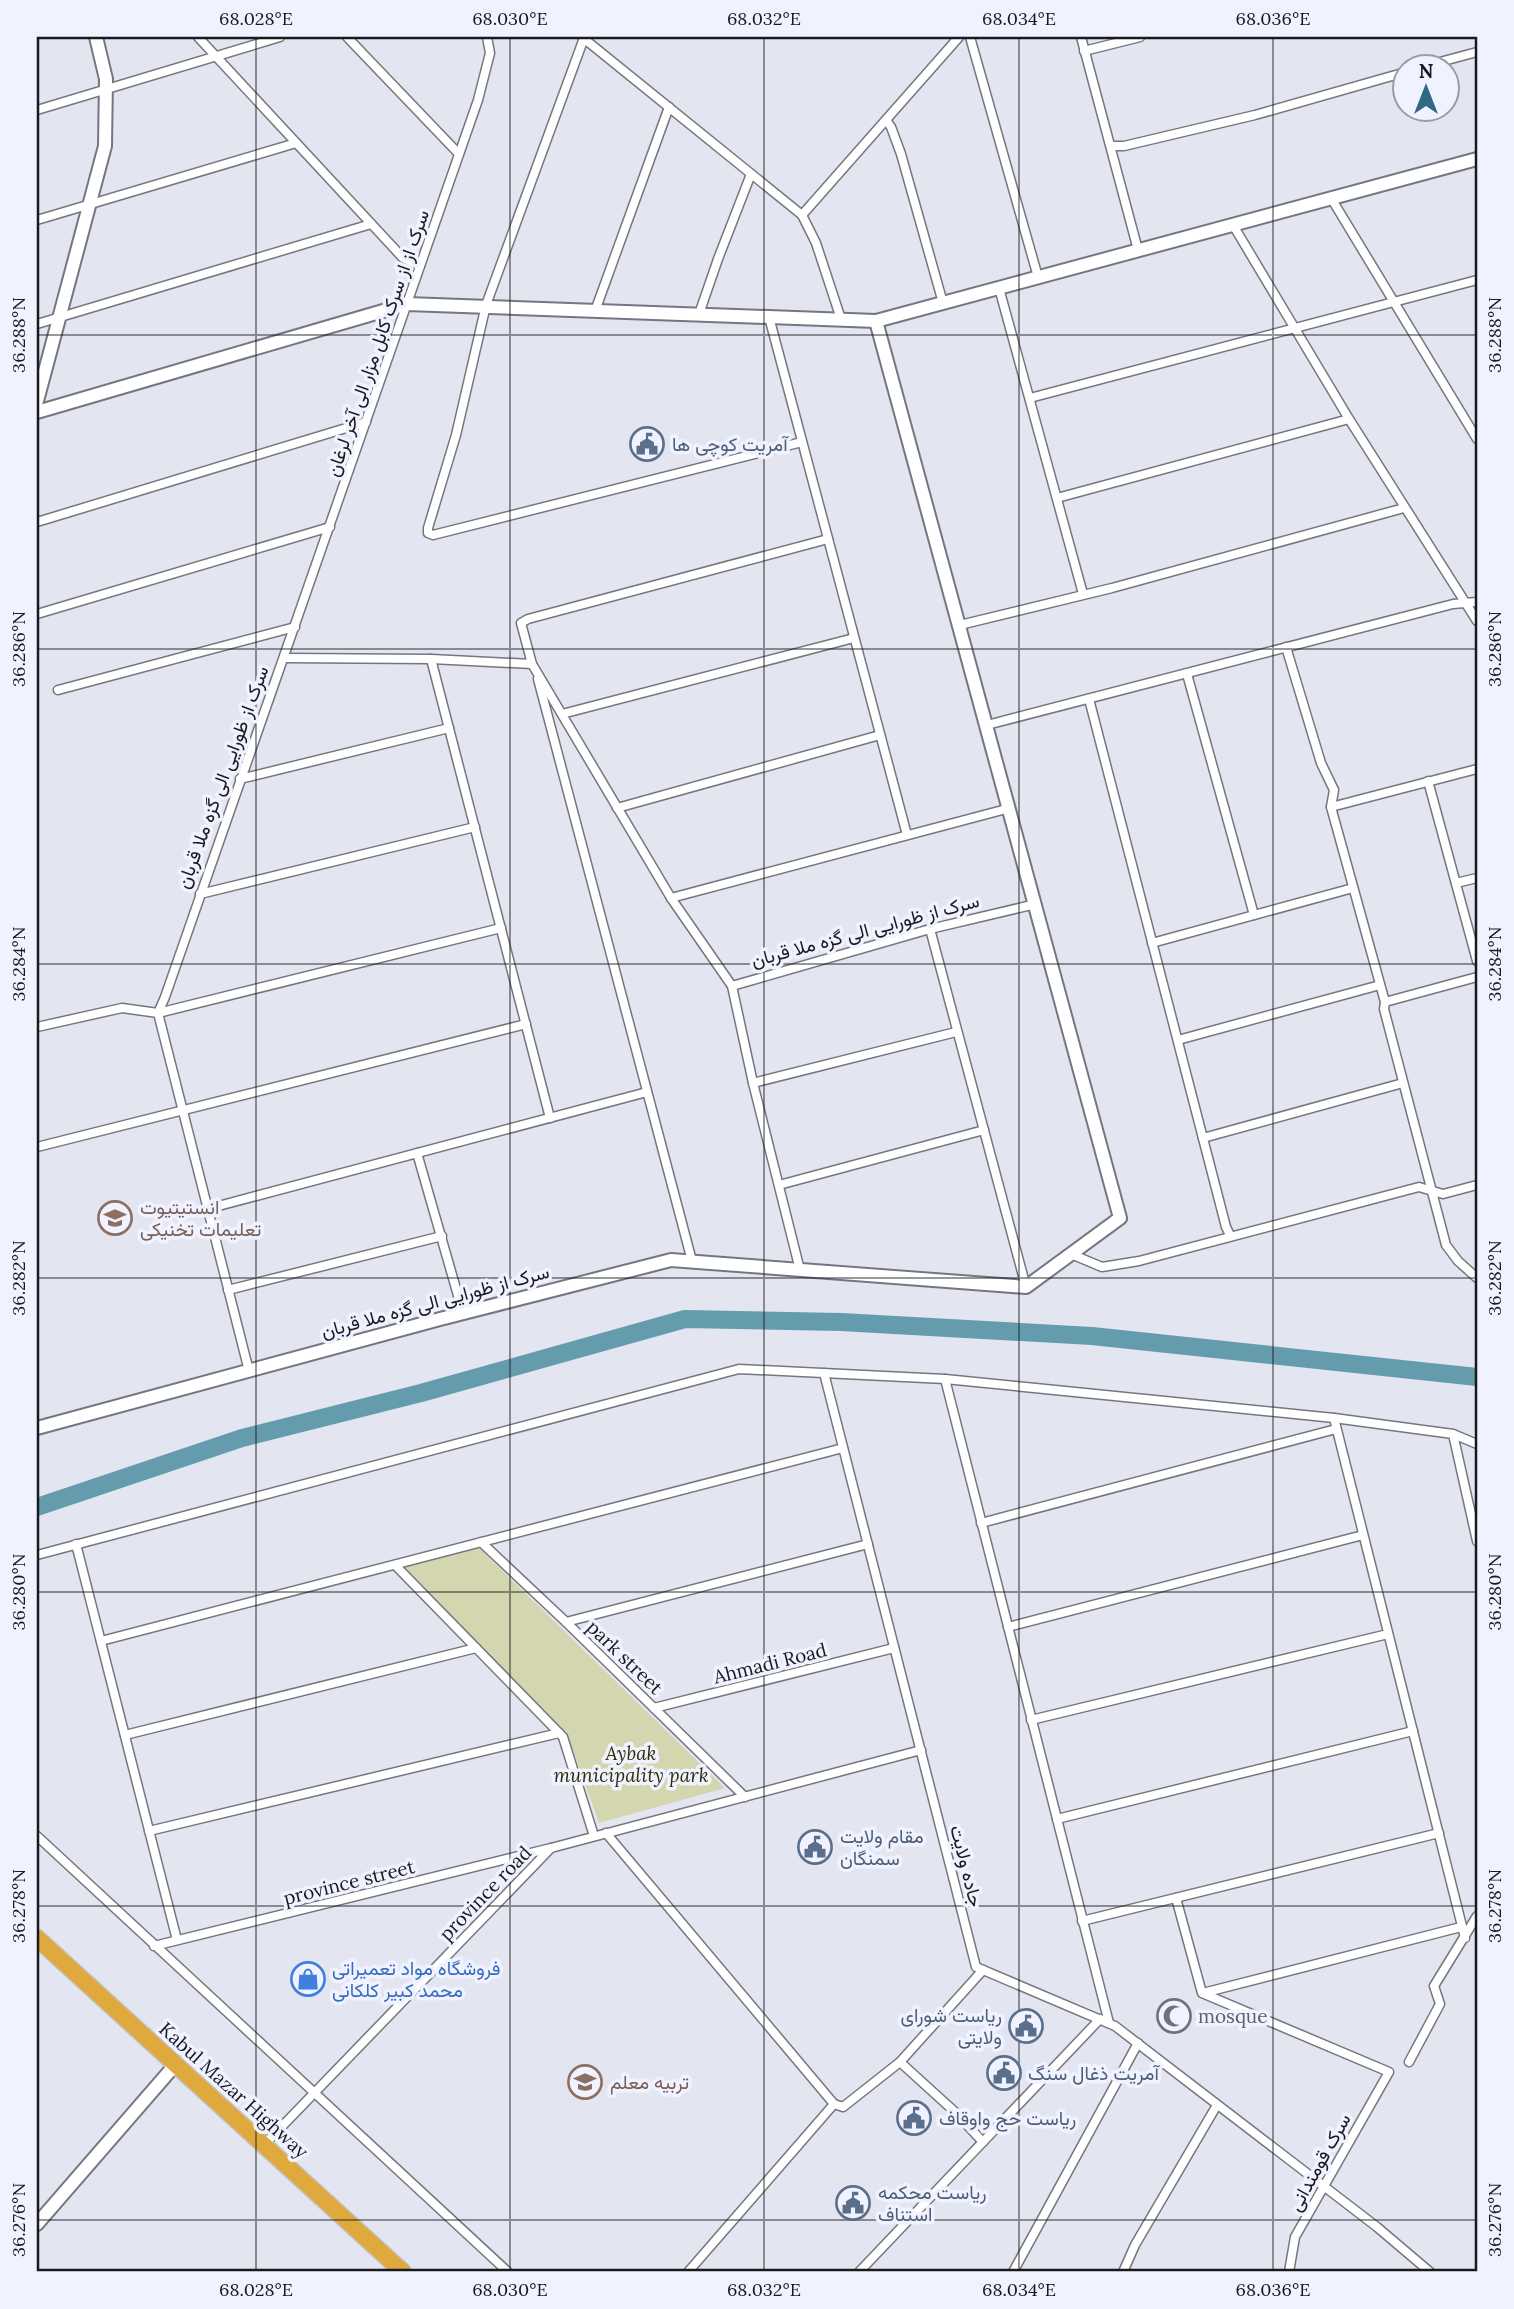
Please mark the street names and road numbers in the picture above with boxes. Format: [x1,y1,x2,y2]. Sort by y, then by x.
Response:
street label: سرک از از سرک کابل مزار الی آخر لرغان [320,206,434,480]
street label: سرک از ظورایی الی گزه ملا قربان [170,662,274,892]
street label: سرک از ظورایی الی گزه ملا قربان [748,888,982,972]
street label: سرک از ظورایی الی گزه ملا قربان [318,1259,552,1343]
street label: park street [582,1615,668,1700]
street label: Ahmadi Road [710,1637,829,1689]
street label: جاده ولایت [945,1823,989,1909]
street label: province road [434,1841,536,1945]
street label: province street [281,1854,418,1910]
street label: Kabul Mazar Highway [155,2017,313,2163]
street label: سرک قومندانی [1282,2109,1356,2215]

